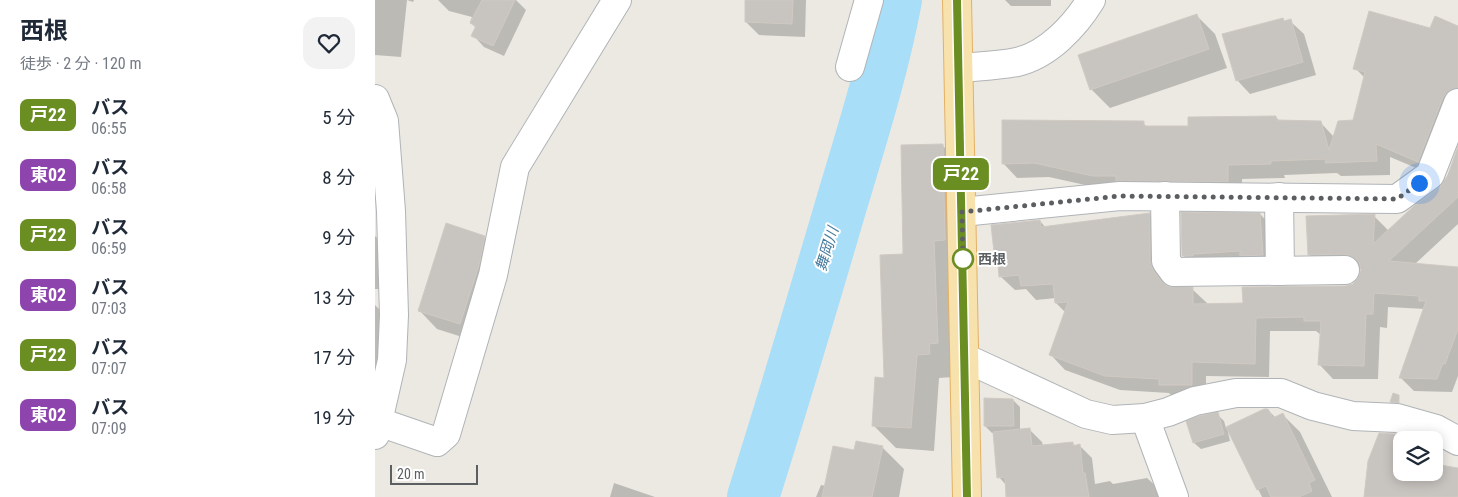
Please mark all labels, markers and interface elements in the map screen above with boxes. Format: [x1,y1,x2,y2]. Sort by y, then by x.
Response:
text: 西根 [20,17,68,45]
button: heart [303,17,355,69]
text: 徒歩 · 2 分 · 120 m [20,54,141,73]
text: バス [91,96,129,119]
text: 戸22 [30,104,66,125]
text: 5 分 [322,106,355,129]
text: 06:55 [91,119,127,138]
text: バス [91,156,129,179]
line badge: 戸22 [932,158,990,190]
text: 戸22 [943,163,979,184]
text: 東02 [30,164,66,185]
text: 8 分 [322,166,355,189]
your location [1407,171,1432,196]
text: 06:58 [91,179,127,198]
text: バス [91,216,129,239]
water label: 舞岡川 [812,223,843,273]
text: 戸22 [30,224,66,245]
text: 9 分 [322,226,355,249]
text: 06:59 [91,239,127,258]
marker: 西根 [952,248,974,270]
place label: 西根 [978,251,1006,267]
text: バス [91,276,129,299]
text: 東02 [30,284,66,305]
text: 13 分 [313,286,355,309]
text: 07:03 [91,299,127,318]
text: バス [91,336,129,359]
text: 戸22 [30,344,66,365]
text: 17 分 [313,346,355,369]
text: 07:07 [91,359,127,378]
text: バス [91,396,129,419]
text: 東02 [30,404,66,425]
text: 19 分 [313,406,355,429]
text: 07:09 [91,419,127,438]
map controls [1393,431,1443,481]
button: layers [1393,431,1443,481]
scale bar [390,462,477,485]
text: 20 m [397,466,425,482]

